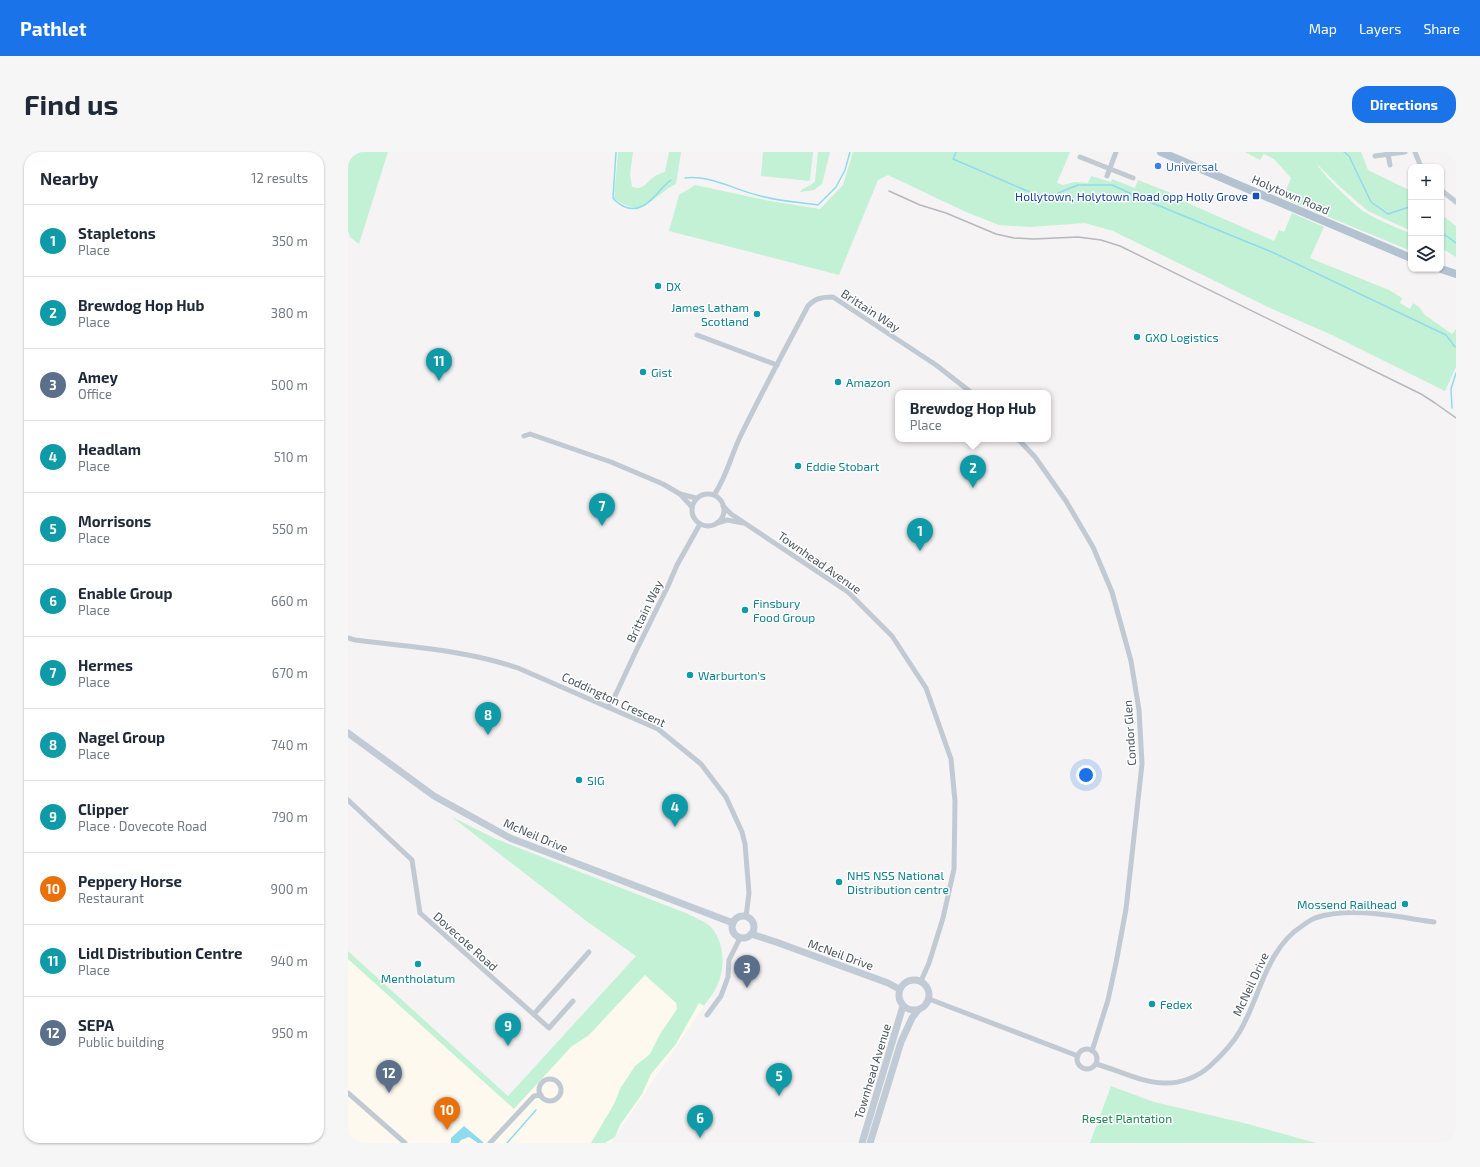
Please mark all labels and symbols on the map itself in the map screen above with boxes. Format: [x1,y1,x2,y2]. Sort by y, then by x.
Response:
place label: Universal [1166,159,1218,173]
marker: Universal [1153,161,1163,171]
street label: Holytown Road [1250,171,1332,217]
place label: Hollytown, Holytown Road opp Holly Grove [1015,189,1248,203]
marker: Hollytown, Holytown Road opp Holly Grove [1251,191,1261,201]
place label: DX [666,279,682,293]
marker: DX [653,281,663,291]
street label: Brittain Way [839,286,904,335]
place label: James Latham Scotland [671,300,749,328]
marker: James Latham Scotland [752,309,762,319]
place label: GXO Logistics [1145,330,1219,344]
marker: GXO Logistics [1132,332,1142,342]
pin: 11 [426,348,452,381]
place label: Gist [651,365,673,379]
marker: Gist [638,367,648,377]
place label: Amazon [846,375,890,389]
marker: Amazon [833,377,843,387]
pin: 2 [960,455,986,488]
place label: Eddie Stobart [806,459,880,473]
marker: Eddie Stobart [793,461,803,471]
pin: 7 [589,493,615,526]
pin: 1 [907,518,933,551]
street label: Townhead Avenue [776,528,864,596]
street label: Brittain Way [623,577,665,644]
place label: Finsbury Food Group [753,596,815,624]
marker: Finsbury Food Group [740,605,750,615]
place label: Warburton's [698,668,766,682]
street label: Coddington Crescent [560,669,668,729]
marker: Warburton's [685,670,695,680]
street label: Condor Glen [1120,700,1138,766]
pin: 8 [475,702,501,735]
your location [1076,765,1096,785]
place label: SIG [587,773,604,787]
marker: SIG [574,775,584,785]
pin: 4 [662,794,688,827]
street label: McNeil Drive [502,815,570,855]
place label: NHS NSS National Distribution centre [847,868,949,896]
marker: NHS NSS National Distribution centre [834,877,844,887]
place label: Mossend Railhead [1297,897,1397,911]
marker: Mossend Railhead [1400,899,1410,909]
street label: Dovecote Road [431,909,501,973]
street label: McNeil Drive [806,936,876,972]
street label: McNeil Drive [1229,950,1271,1018]
pin: 3 [734,955,760,988]
marker: Mentholatum [413,959,423,969]
place label: Mentholatum [381,971,455,985]
place label: Fedex [1160,997,1193,1011]
marker: Fedex [1147,999,1157,1009]
pin: 9 [495,1013,521,1046]
street label: Townhead Avenue [851,1022,893,1120]
pin: 12 [376,1060,402,1093]
pin: 5 [766,1063,792,1096]
pin: 10 [434,1097,460,1130]
pin: 6 [687,1105,713,1138]
park label: Reset Plantation [1082,1111,1172,1125]

